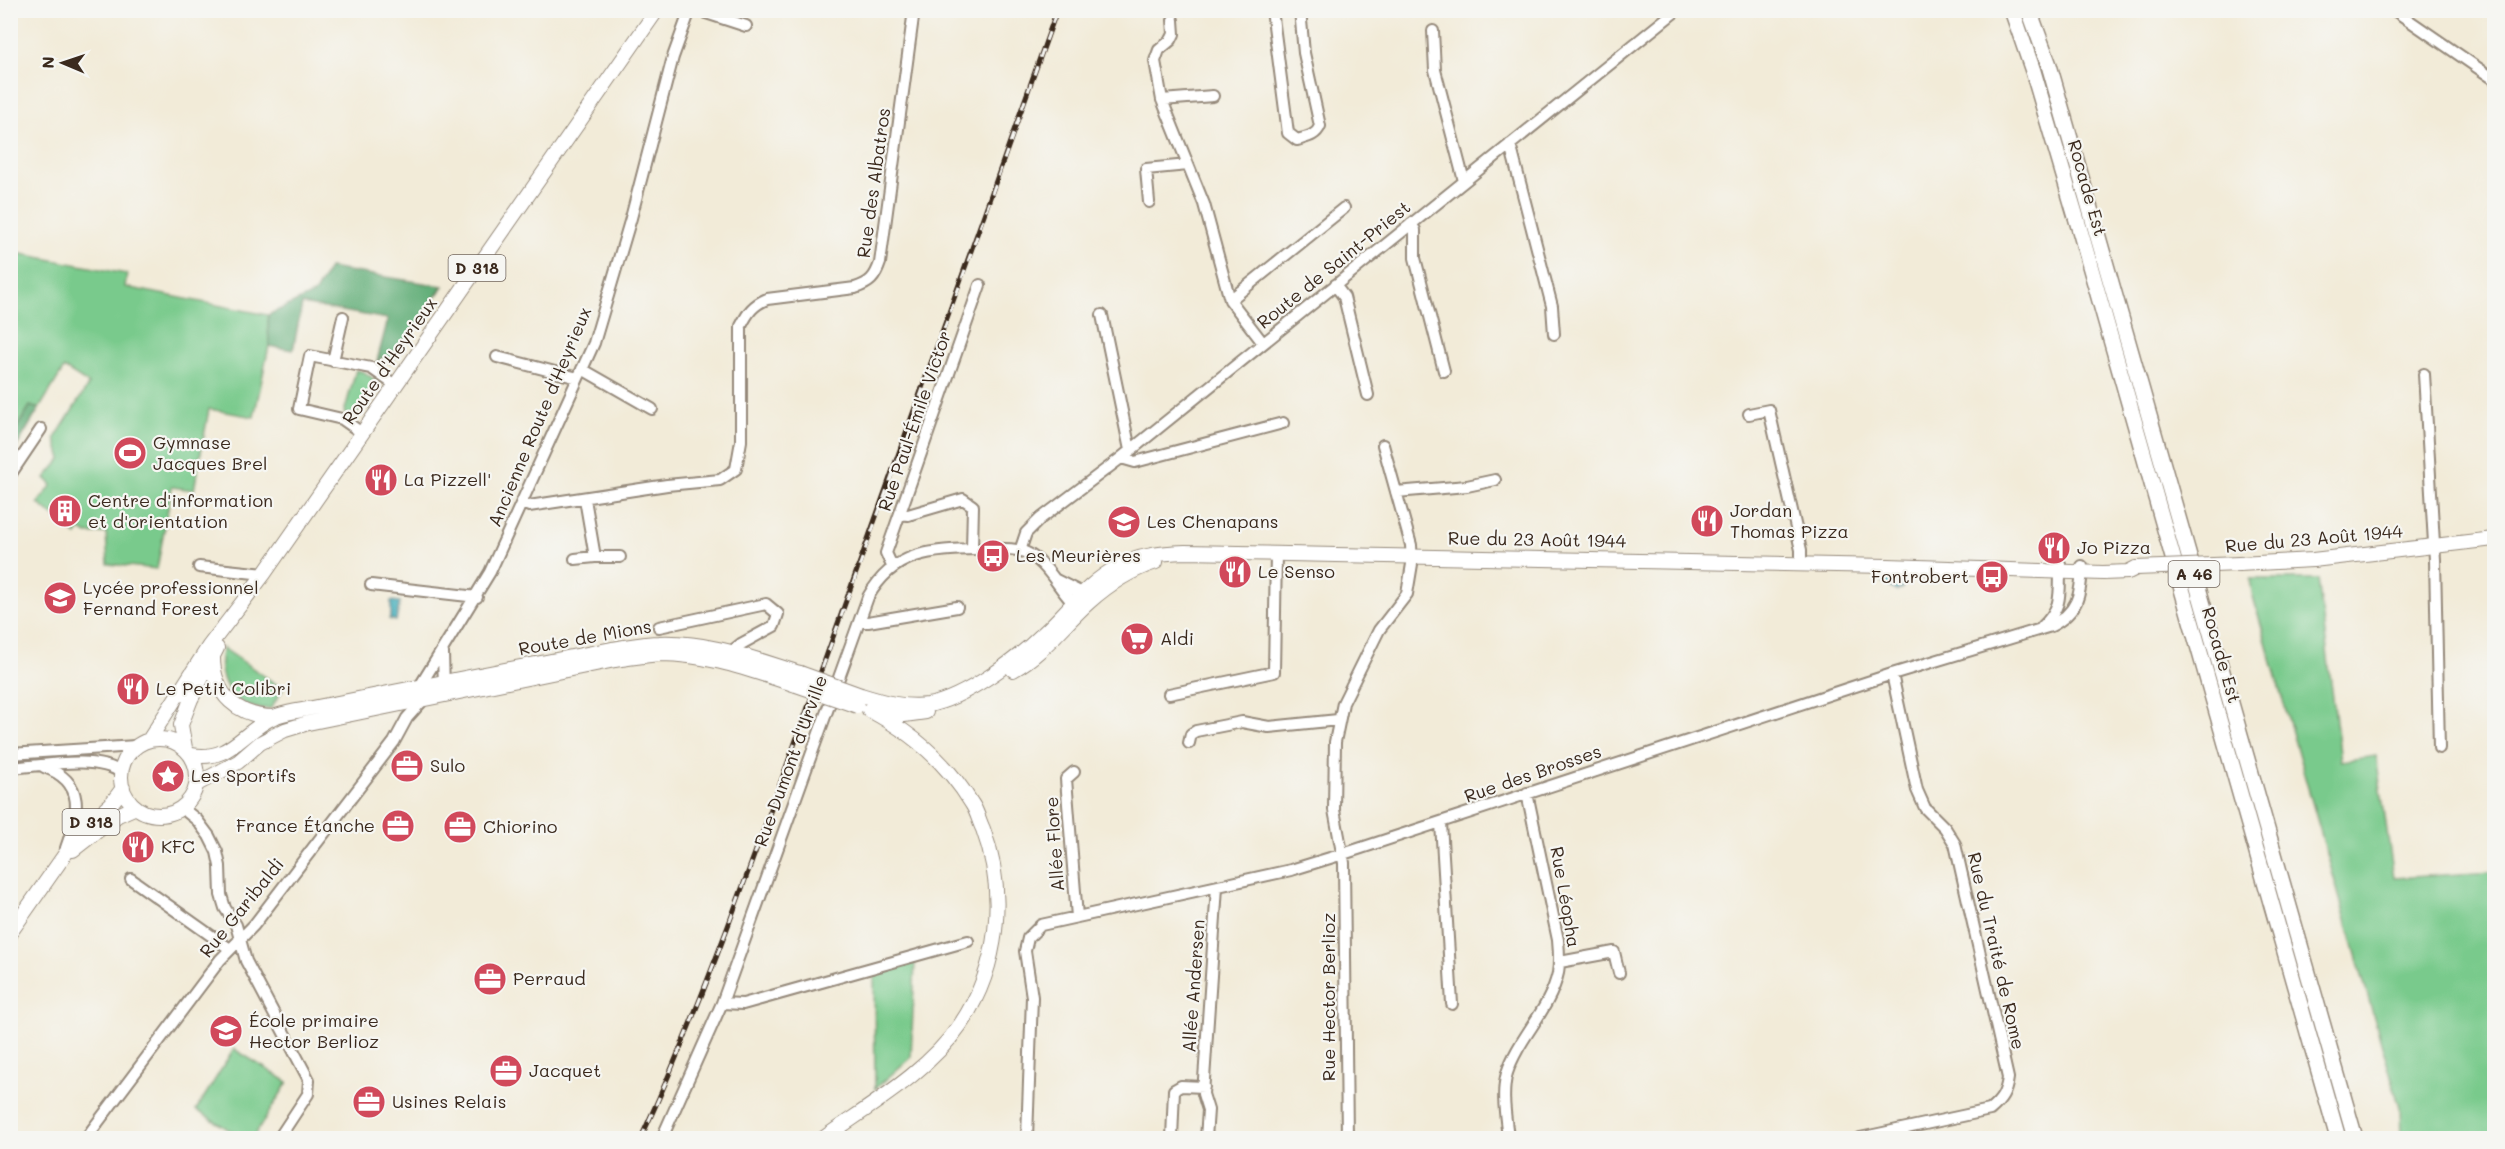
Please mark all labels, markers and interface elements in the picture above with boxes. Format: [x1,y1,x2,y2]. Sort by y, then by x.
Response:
north arrow [33,33,93,93]
text: N [37,56,58,69]
street label: Rue des Albatros [851,106,895,259]
street label: Rocade Est [2063,137,2113,239]
street label: Route de Saint-Priest [1252,195,1415,334]
road number: D 318 [448,255,506,281]
street label: Route d'Heyrieux [336,292,442,429]
street label: Ancienne Route d'Heyrieux [482,303,596,530]
street label: Rue Paul-Émile Victor [872,327,956,514]
place label: Gymnase Jacques Brel [153,430,268,475]
sports icon: Gymnase Jacques Brel [112,435,148,471]
restaurant icon: La Pizzell' [363,462,399,498]
place label: La Pizzell' [404,467,491,491]
place label: Centre d'information et d'orientation [88,488,273,533]
building icon: Centre d'information et d'orientation [47,493,83,529]
place label: Jordan Thomas Pizza [1730,498,1849,543]
restaurant icon: Jordan Thomas Pizza [1689,503,1725,539]
school or university icon: Les Chenapans [1106,504,1142,540]
place label: Les Chenapans [1147,509,1279,533]
street label: Rue du 23 Août 1944 [2224,518,2404,558]
street label: Rue du 23 Août 1944 [1448,525,1627,553]
restaurant icon: Jo Pizza [2036,530,2072,566]
place label: Jo Pizza [2077,535,2151,559]
bus stop icon: Les Meurières [975,538,1011,574]
place label: Les Meurières [1016,543,1141,567]
restaurant icon: Le Senso [1217,554,1253,590]
place label: Le Senso [1258,559,1335,583]
bus stop icon: Fontrobert [1974,559,2010,595]
road number: A 46 [2168,561,2220,587]
place label: Fontrobert [1871,564,1969,588]
place label: Lycée professionnel Fernand Forest [83,575,259,620]
school or university icon: Lycée professionnel Fernand Forest [42,580,78,616]
street label: Rocade Est [2197,604,2247,706]
street label: Route de Mions [517,614,653,661]
supermarket icon: Aldi [1119,621,1155,657]
place label: Aldi [1160,626,1194,650]
restaurant icon: Le Petit Colibri [115,671,151,707]
street label: Rue Dumont d'Urville [748,672,832,850]
place label: Le Petit Colibri [156,676,291,700]
street label: Rue des Brosses [1461,738,1604,808]
office icon: Sulo [389,748,425,784]
place label: Sulo [430,753,465,777]
place icon: Les Sportifs [150,758,186,794]
place label: Les Sportifs [191,763,296,787]
street label: Allée Flore [1039,796,1069,892]
office icon: France Étanche [380,808,416,844]
road number: D 318 [62,809,119,835]
office icon: Chiorino [442,809,478,845]
place label: France Étanche [236,813,375,837]
place label: Chiorino [483,814,558,838]
restaurant icon: KFC [120,829,156,865]
place label: KFC [161,834,195,858]
street label: Rue Léopha [1545,844,1587,949]
street label: Rue du Traité de Rome [1963,850,2031,1052]
street label: Rue Garibaldi [194,853,289,962]
street label: Rue Hector Berlioz [1316,913,1340,1081]
street label: Allée Andersen [1176,919,1210,1053]
office icon: Perraud [472,961,508,997]
place label: Perraud [513,966,586,990]
place label: École primaire Hector Berlioz [249,1008,379,1053]
school or university icon: École primaire Hector Berlioz [208,1013,244,1049]
office icon: Jacquet [488,1053,524,1089]
place label: Jacquet [529,1058,601,1082]
office icon: Usines Relais [351,1084,387,1120]
place label: Usines Relais [392,1089,507,1113]

